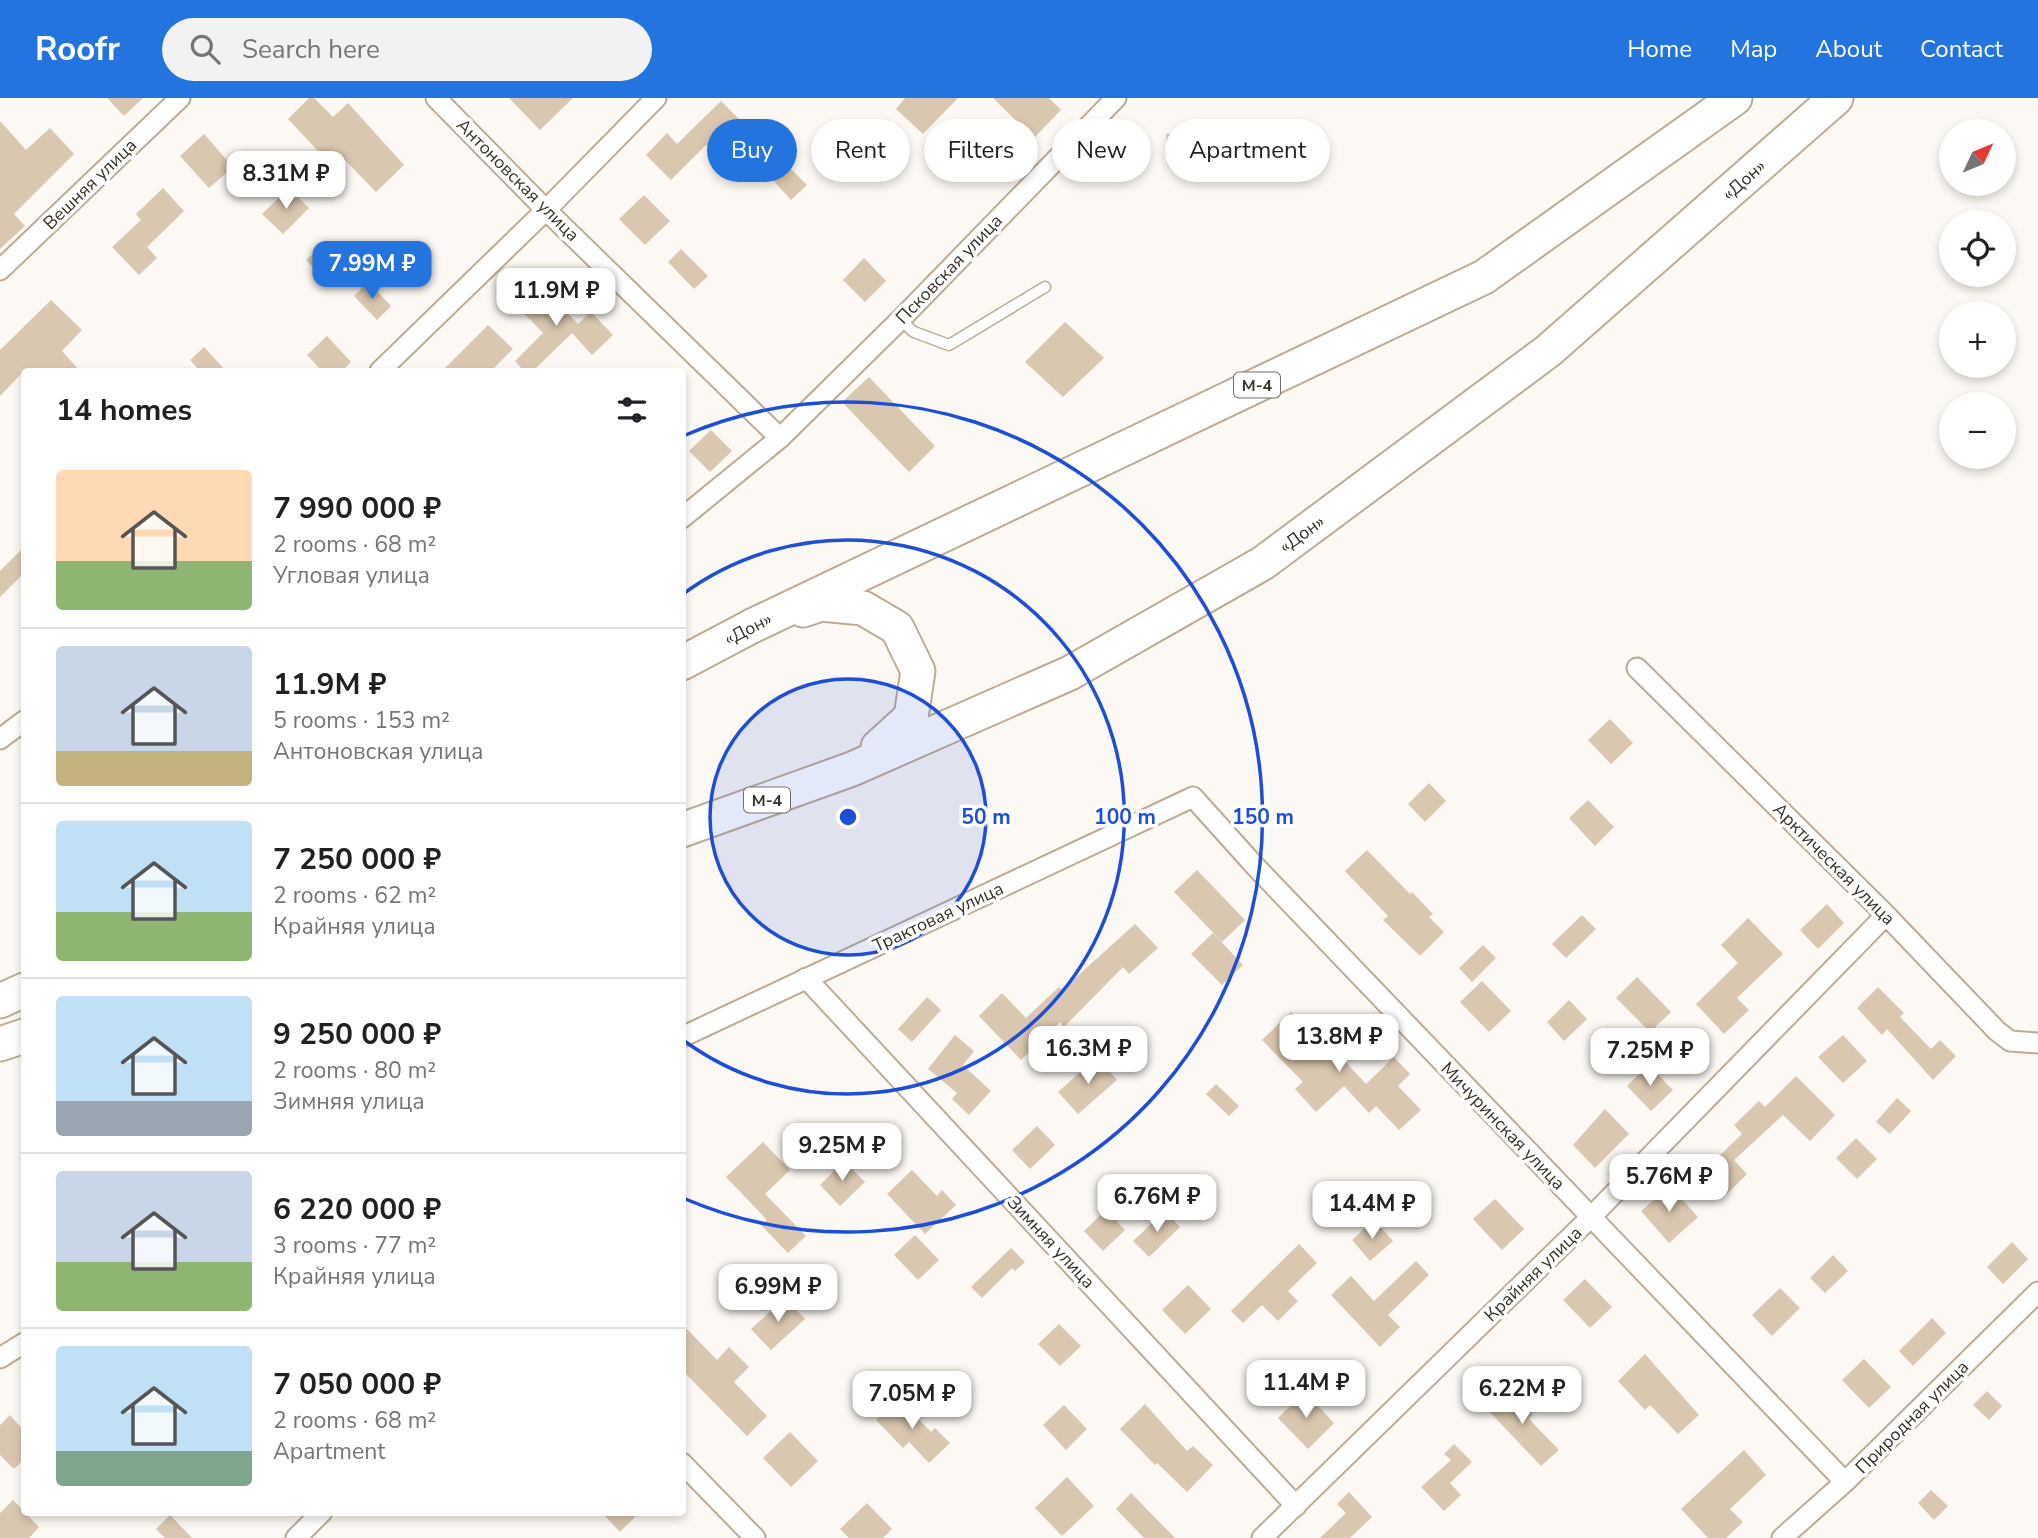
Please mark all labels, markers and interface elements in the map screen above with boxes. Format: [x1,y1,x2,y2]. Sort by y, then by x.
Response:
search box [162,18,652,81]
text: Roofr [35,27,120,72]
icon: search [186,30,224,68]
text: Search here [242,32,380,67]
text: Home [1627,33,1692,65]
text: Map [1730,33,1777,65]
text: About [1815,33,1882,65]
text: Contact [1920,33,2003,65]
street label: Антоновская улица [451,113,585,247]
chip: Buy [707,119,797,182]
chip: Rent [811,119,910,182]
chip: Filters [924,119,1038,182]
chip: New [1052,119,1151,182]
chip: Apartment [1165,119,1330,182]
north arrow [1939,119,2016,196]
map controls [1939,119,2016,469]
street label: Вешняя улица [38,133,142,235]
pin: 8.31M ₽ [221,152,351,211]
street label: «Дон» [1717,154,1771,206]
text: 8.31M ₽ [242,158,330,189]
street label: Псковская улица [890,209,1008,329]
button: locate [1939,210,2016,287]
pin: 7.99M ₽ [307,242,437,301]
text: 7.99M ₽ [328,248,416,279]
pin: 11.9M ₽ [491,268,621,328]
text: 11.9M ₽ [512,275,600,306]
button: + [1939,301,2016,378]
road number: М-4 [1234,372,1280,398]
text: 14 homes [56,390,192,431]
icon: filters [613,391,651,429]
button: − [1939,392,2016,469]
text: 7 990 000 ₽ [273,488,441,529]
icon: home [112,498,196,582]
street label: «Дон» [1274,509,1330,559]
text: 2 rooms · 68 m² [273,529,436,560]
text: Угловая улица [273,560,430,591]
street label: «Дон» [720,607,776,651]
text: 11.9M ₽ [273,664,387,705]
icon: home [112,674,196,758]
text: 5 rooms · 153 m² [273,705,450,736]
text: Антоновская улица [273,736,483,767]
road number: М-4 [744,788,790,813]
street label: Арктическая улица [1768,798,1900,930]
text: 50 m [961,803,1011,831]
text: 100 m [1094,803,1156,831]
text: 150 m [1232,803,1294,831]
centre of rings [836,805,860,829]
text: 7 250 000 ₽ [273,839,441,880]
icon: home [112,849,196,933]
street label: Трактовая улица [869,876,1007,958]
text: 2 rooms · 62 m² [273,880,436,911]
text: Крайняя улица [273,911,436,942]
text: 9 250 000 ₽ [273,1014,441,1055]
pin: 13.8M ₽ [1274,1014,1404,1074]
text: 13.8M ₽ [1295,1021,1383,1052]
icon: home [112,1024,196,1108]
pin: 16.3M ₽ [1023,1026,1153,1086]
pin: 7.25M ₽ [1585,1028,1715,1088]
text: 16.3M ₽ [1044,1033,1132,1064]
text: 7.25M ₽ [1606,1035,1694,1066]
text: 2 rooms · 80 m² [273,1055,436,1086]
street label: Мичуринская улица [1436,1057,1570,1195]
text: Зимняя улица [273,1086,425,1117]
pin: 9.25M ₽ [777,1124,907,1183]
text: 9.25M ₽ [798,1130,886,1161]
pin: 5.76M ₽ [1604,1154,1734,1214]
text: 5.76M ₽ [1625,1161,1713,1192]
pin: 6.76M ₽ [1092,1174,1222,1234]
text: 6.76M ₽ [1113,1181,1201,1212]
pin: 14.4M ₽ [1307,1182,1437,1241]
text: 14.4M ₽ [1328,1188,1416,1219]
text: 6 220 000 ₽ [273,1189,441,1230]
street label: Зимняя улица [1002,1190,1100,1294]
icon: home [112,1199,196,1283]
street label: Крайняя улица [1479,1221,1587,1327]
text: 3 rooms · 77 m² [273,1230,436,1261]
text: Крайняя улица [273,1261,436,1292]
pin: 6.99M ₽ [713,1264,843,1324]
text: 6.99M ₽ [734,1271,822,1302]
street label: Природная улица [1850,1355,1974,1479]
pin: 11.4M ₽ [1241,1360,1371,1420]
text: 7 050 000 ₽ [273,1364,441,1405]
pin: 6.22M ₽ [1457,1366,1587,1426]
text: 11.4M ₽ [1262,1367,1350,1398]
pin: 7.05M ₽ [847,1372,977,1431]
text: 6.22M ₽ [1478,1373,1566,1404]
icon: home [112,1374,196,1458]
text: 7.05M ₽ [868,1378,956,1409]
text: 2 rooms · 68 m² [273,1405,436,1436]
text: Apartment [273,1436,385,1467]

